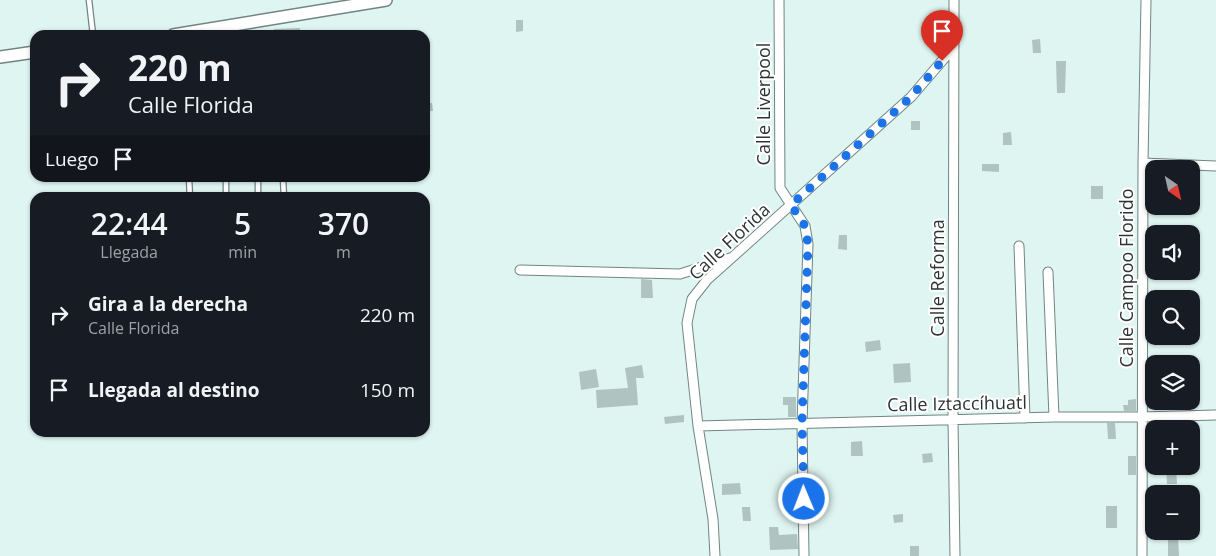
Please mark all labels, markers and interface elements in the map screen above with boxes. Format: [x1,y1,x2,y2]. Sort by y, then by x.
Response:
pin [921,10,963,61]
icon: arrive [928,17,956,45]
street label: Calle Liverpool [751,43,775,165]
text: 220 m [128,44,232,91]
icon: right [45,50,110,115]
text: Calle Florida [128,89,254,119]
icon: arrive [109,145,137,173]
text: Luego [45,146,99,172]
north arrow [1145,160,1200,215]
map controls [1145,160,1200,540]
street label: Calle Campoo Florido [1114,189,1138,367]
street label: Calle Florida [683,197,775,285]
text: 22:44 [91,203,168,244]
text: 5 [234,203,251,244]
text: 370 [318,203,369,244]
street label: Calle Reforma [925,219,949,337]
button: sound [1145,225,1200,280]
text: Llegada [100,241,158,263]
text: min [228,241,257,263]
text: m [336,241,351,263]
button: search [1145,290,1200,345]
text: Gira a la derecha [88,291,248,317]
icon: right [45,301,73,329]
text: 220 m [360,302,415,328]
text: Calle Florida [88,317,179,339]
button: layers [1145,355,1200,410]
icon: arrive [45,376,73,404]
text: Llegada al destino [88,377,260,403]
text: 150 m [360,377,415,403]
street label: Calle Iztaccíhuatl [887,390,1027,416]
button: + [1145,420,1200,475]
position arrow [777,472,829,524]
button: − [1145,485,1200,540]

